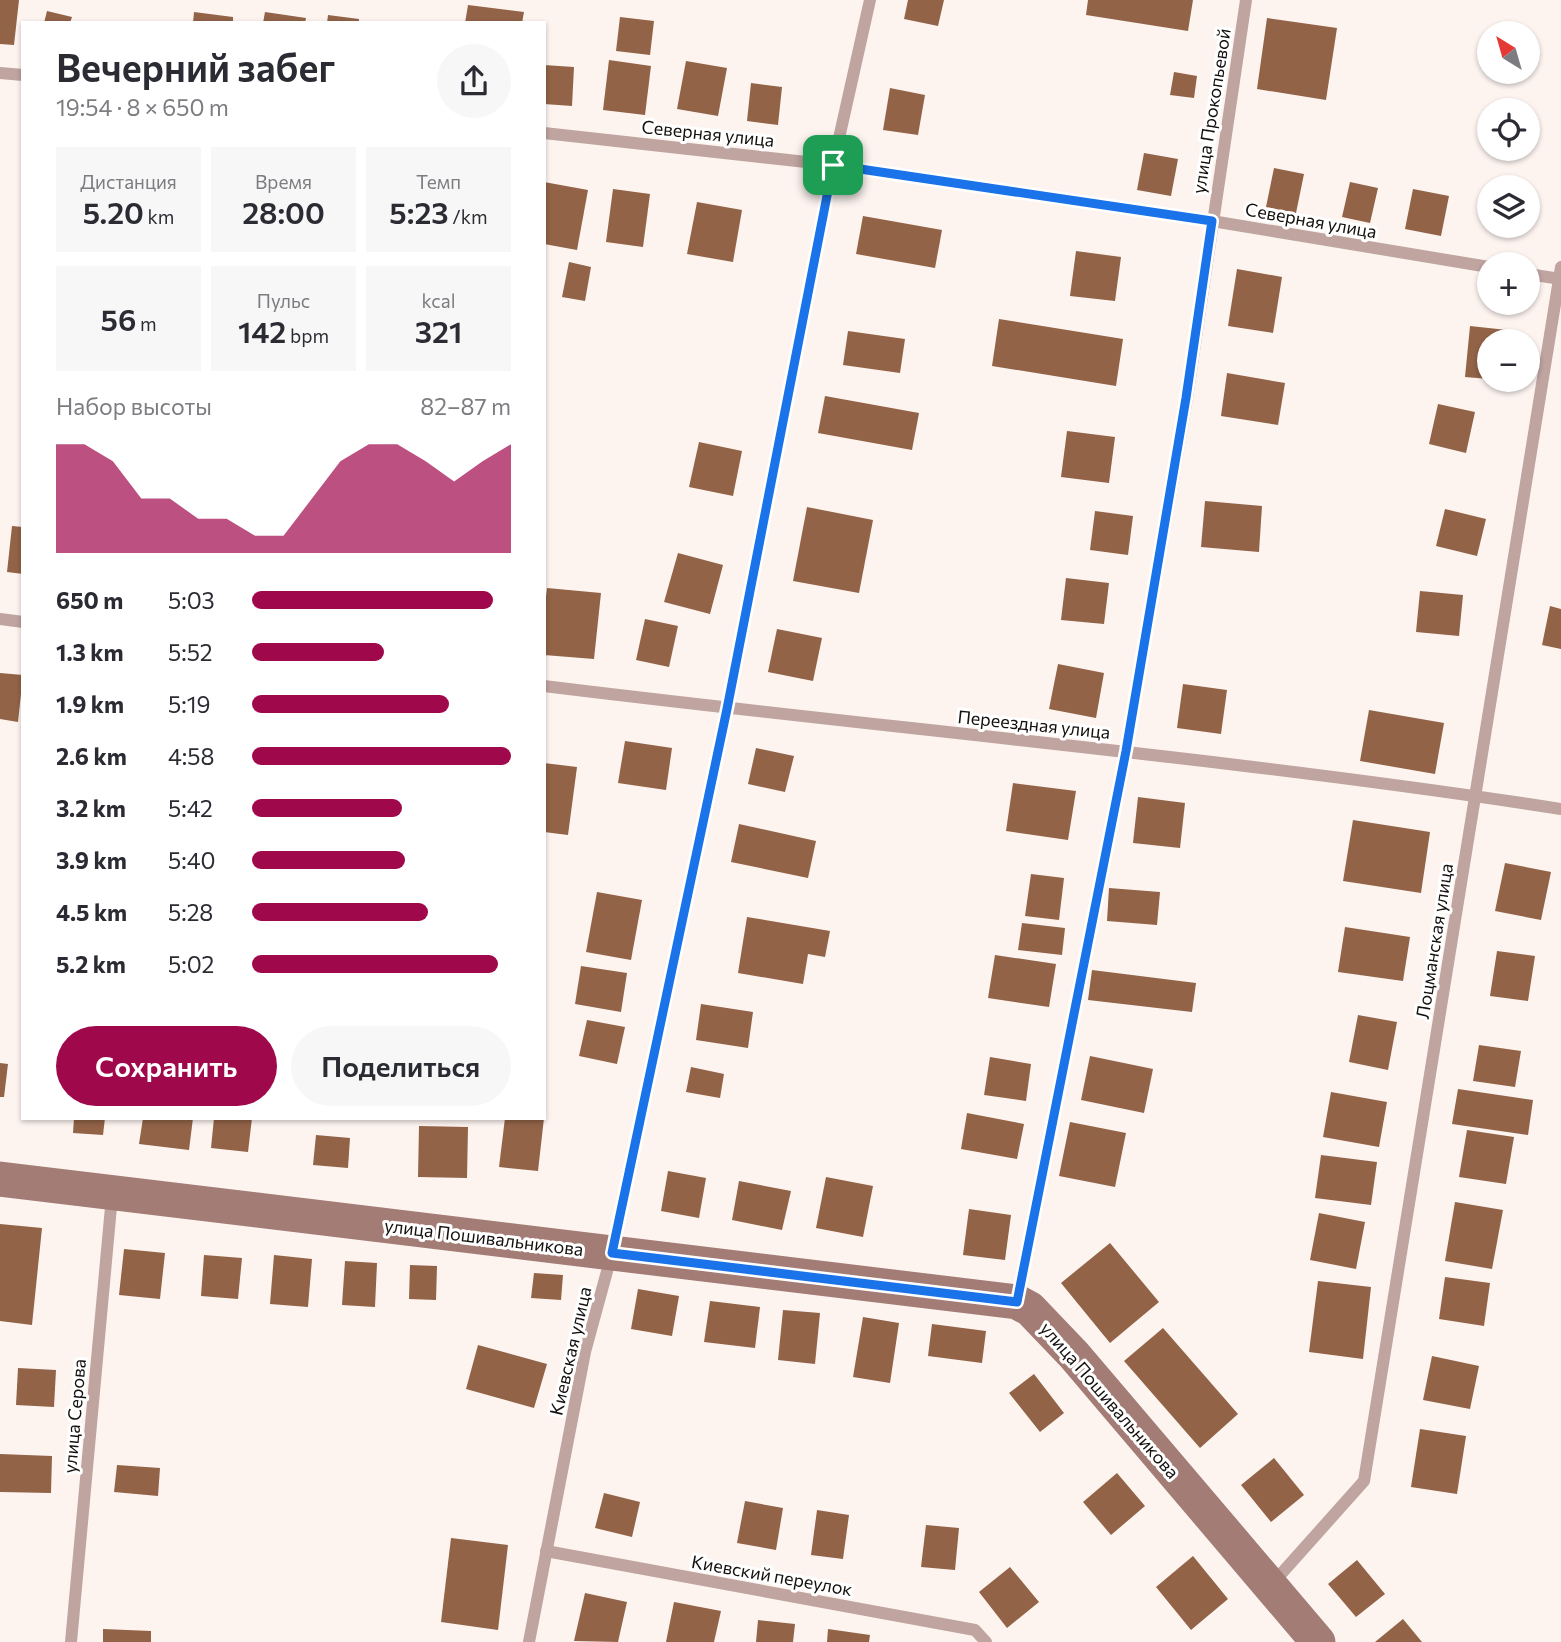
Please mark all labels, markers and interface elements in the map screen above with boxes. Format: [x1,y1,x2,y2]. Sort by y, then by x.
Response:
north arrow [1477,21,1540,84]
map controls [1477,21,1540,392]
street label: улица Прокопьевой [1187,27,1235,195]
text: Вечерний забег [56,43,335,90]
button: share [437,44,511,118]
text: 19:54 · 8 × 650 m [56,93,229,121]
button: locate [1477,98,1540,161]
street label: Северная улица [641,115,775,151]
pin [803,135,863,195]
icon: arrive [814,146,852,184]
text: Дистанция [80,170,177,193]
text: Время [255,170,312,193]
text: Темп [416,170,461,193]
button: layers [1477,175,1540,238]
text: 5.20 [83,193,144,230]
text: 28:00 [242,193,325,230]
text: 5:23 [389,193,449,230]
street label: Северная улица [1244,198,1378,242]
text: km [144,205,174,228]
text: /km [449,205,488,228]
button: + [1477,252,1540,315]
text: Пульс [257,289,310,312]
text: kcal [421,289,456,312]
text: 56 [100,300,136,337]
text: m [136,312,157,335]
text: 142 [238,312,286,349]
text: 321 [415,312,462,349]
text: bpm [286,324,329,347]
button: − [1477,329,1540,392]
text: Набор высоты [56,392,212,420]
text: 82–87 m [420,392,511,420]
text: 650 m [56,586,123,614]
text: 5:03 [168,586,215,614]
text: 1.3 km [56,638,124,666]
text: 5:52 [168,638,213,666]
text: 1.9 km [56,690,124,718]
text: 5:19 [168,690,210,718]
street label: Переездная улица [957,705,1111,743]
text: 2.6 km [56,742,127,770]
text: 4:58 [168,742,214,770]
text: 3.2 km [56,794,126,822]
text: 5:42 [168,794,213,822]
text: 3.9 km [56,846,127,874]
text: 5:40 [168,846,215,874]
street label: Лоцманская улица [1411,862,1457,1020]
text: 4.5 km [56,898,127,926]
text: 5:28 [168,898,213,926]
text: 5.2 km [56,950,126,978]
text: 5:02 [168,950,214,978]
button: Сохранить [56,1026,277,1106]
button: Поделиться [291,1026,511,1106]
street label: улица Пошивальникова [383,1214,585,1260]
street label: Киевская улица [544,1284,596,1418]
street label: улица Пошивальникова [1036,1317,1184,1483]
street label: улица Серова [58,1358,90,1474]
street label: Киевский переулок [690,1550,855,1600]

